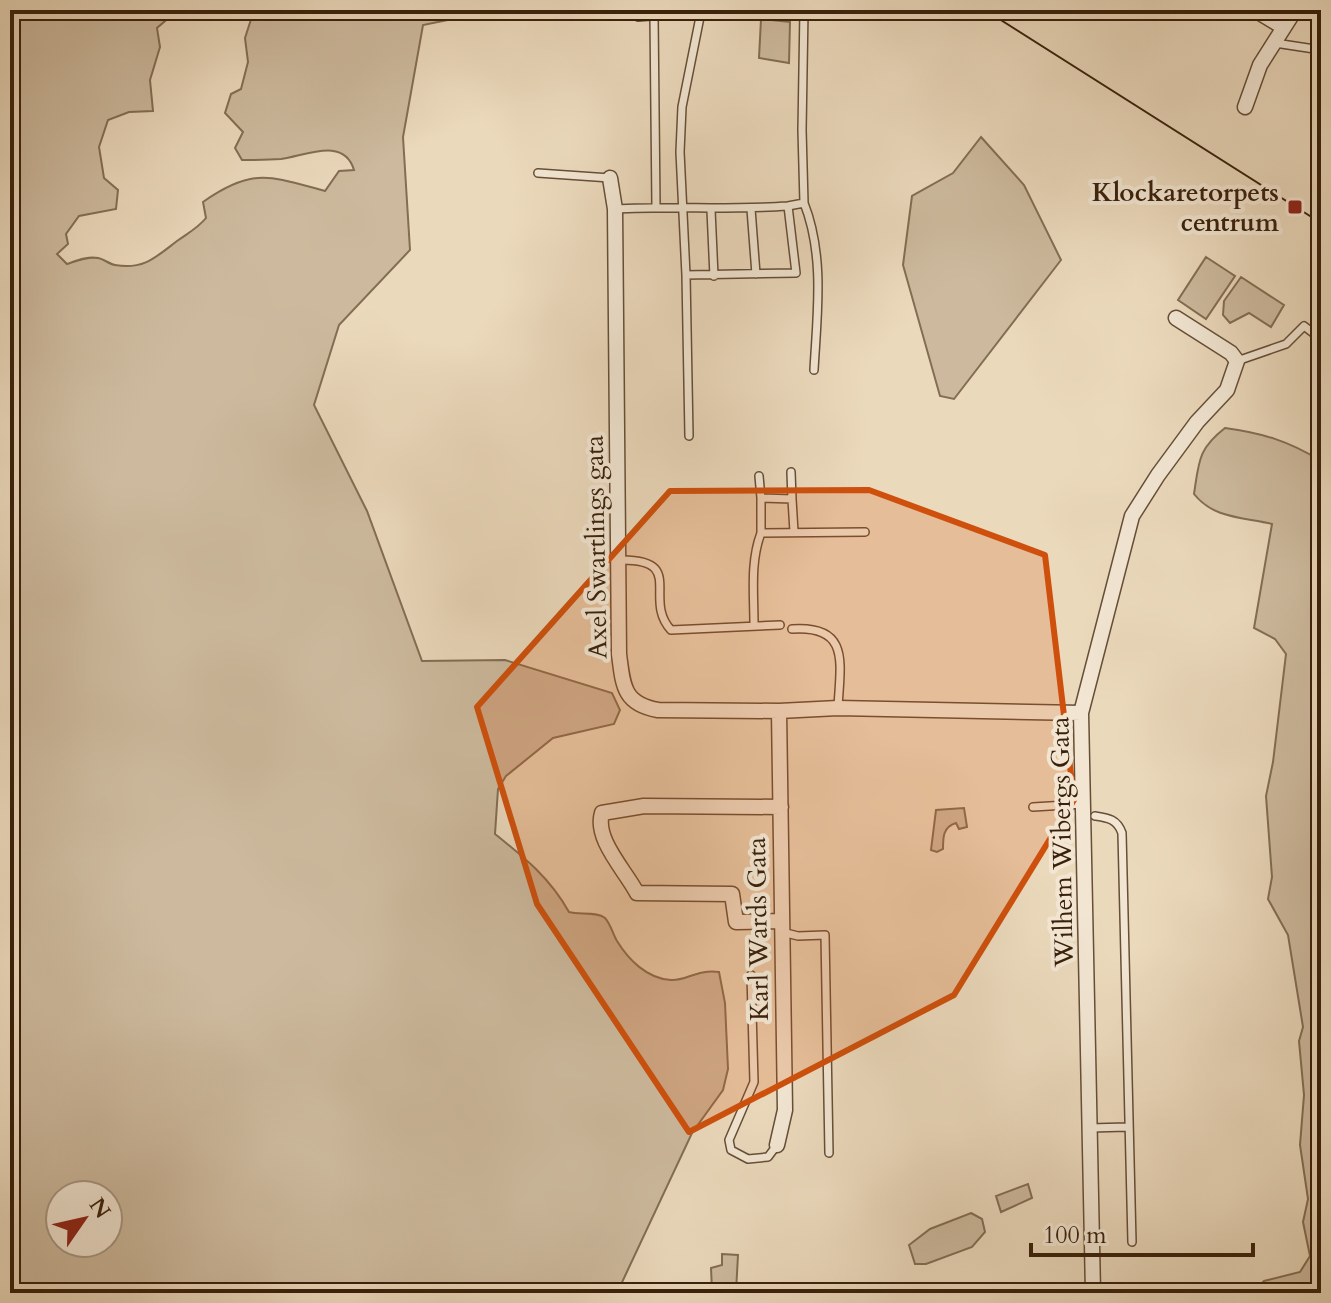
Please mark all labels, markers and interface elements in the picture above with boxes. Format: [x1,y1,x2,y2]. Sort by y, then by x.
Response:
place label: Klockaretorpets centrum [1092,175,1279,240]
marker: Klockaretorpets centrum [1286,198,1304,216]
street label: Axel Swartlings gata [577,435,615,659]
street label: Wilhem Wibergs Gata [1042,716,1082,969]
street label: Karl Wards Gata [739,837,777,1021]
north arrow [44,1179,124,1259]
text: N [82,1192,118,1225]
scale bar [1031,1207,1253,1257]
text: 100 m [1043,1219,1107,1252]

